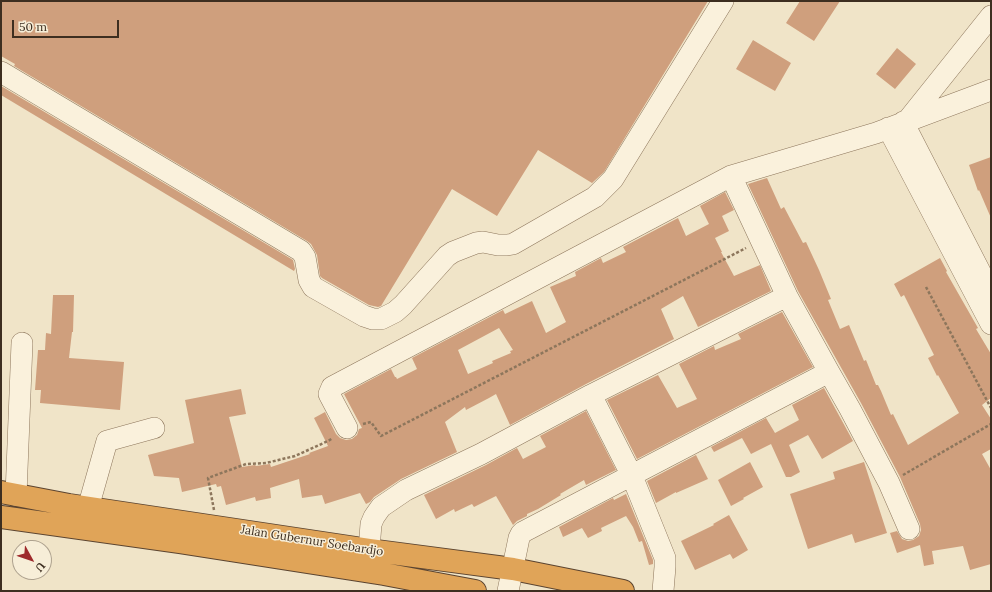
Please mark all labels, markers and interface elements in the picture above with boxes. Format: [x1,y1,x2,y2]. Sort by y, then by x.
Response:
scale bar [14,12,121,38]
text: 50 m [19,19,47,34]
street label: Jalan Gubernur Soebardjo [240,523,384,559]
north arrow [12,540,52,580]
text: U [32,559,48,575]

